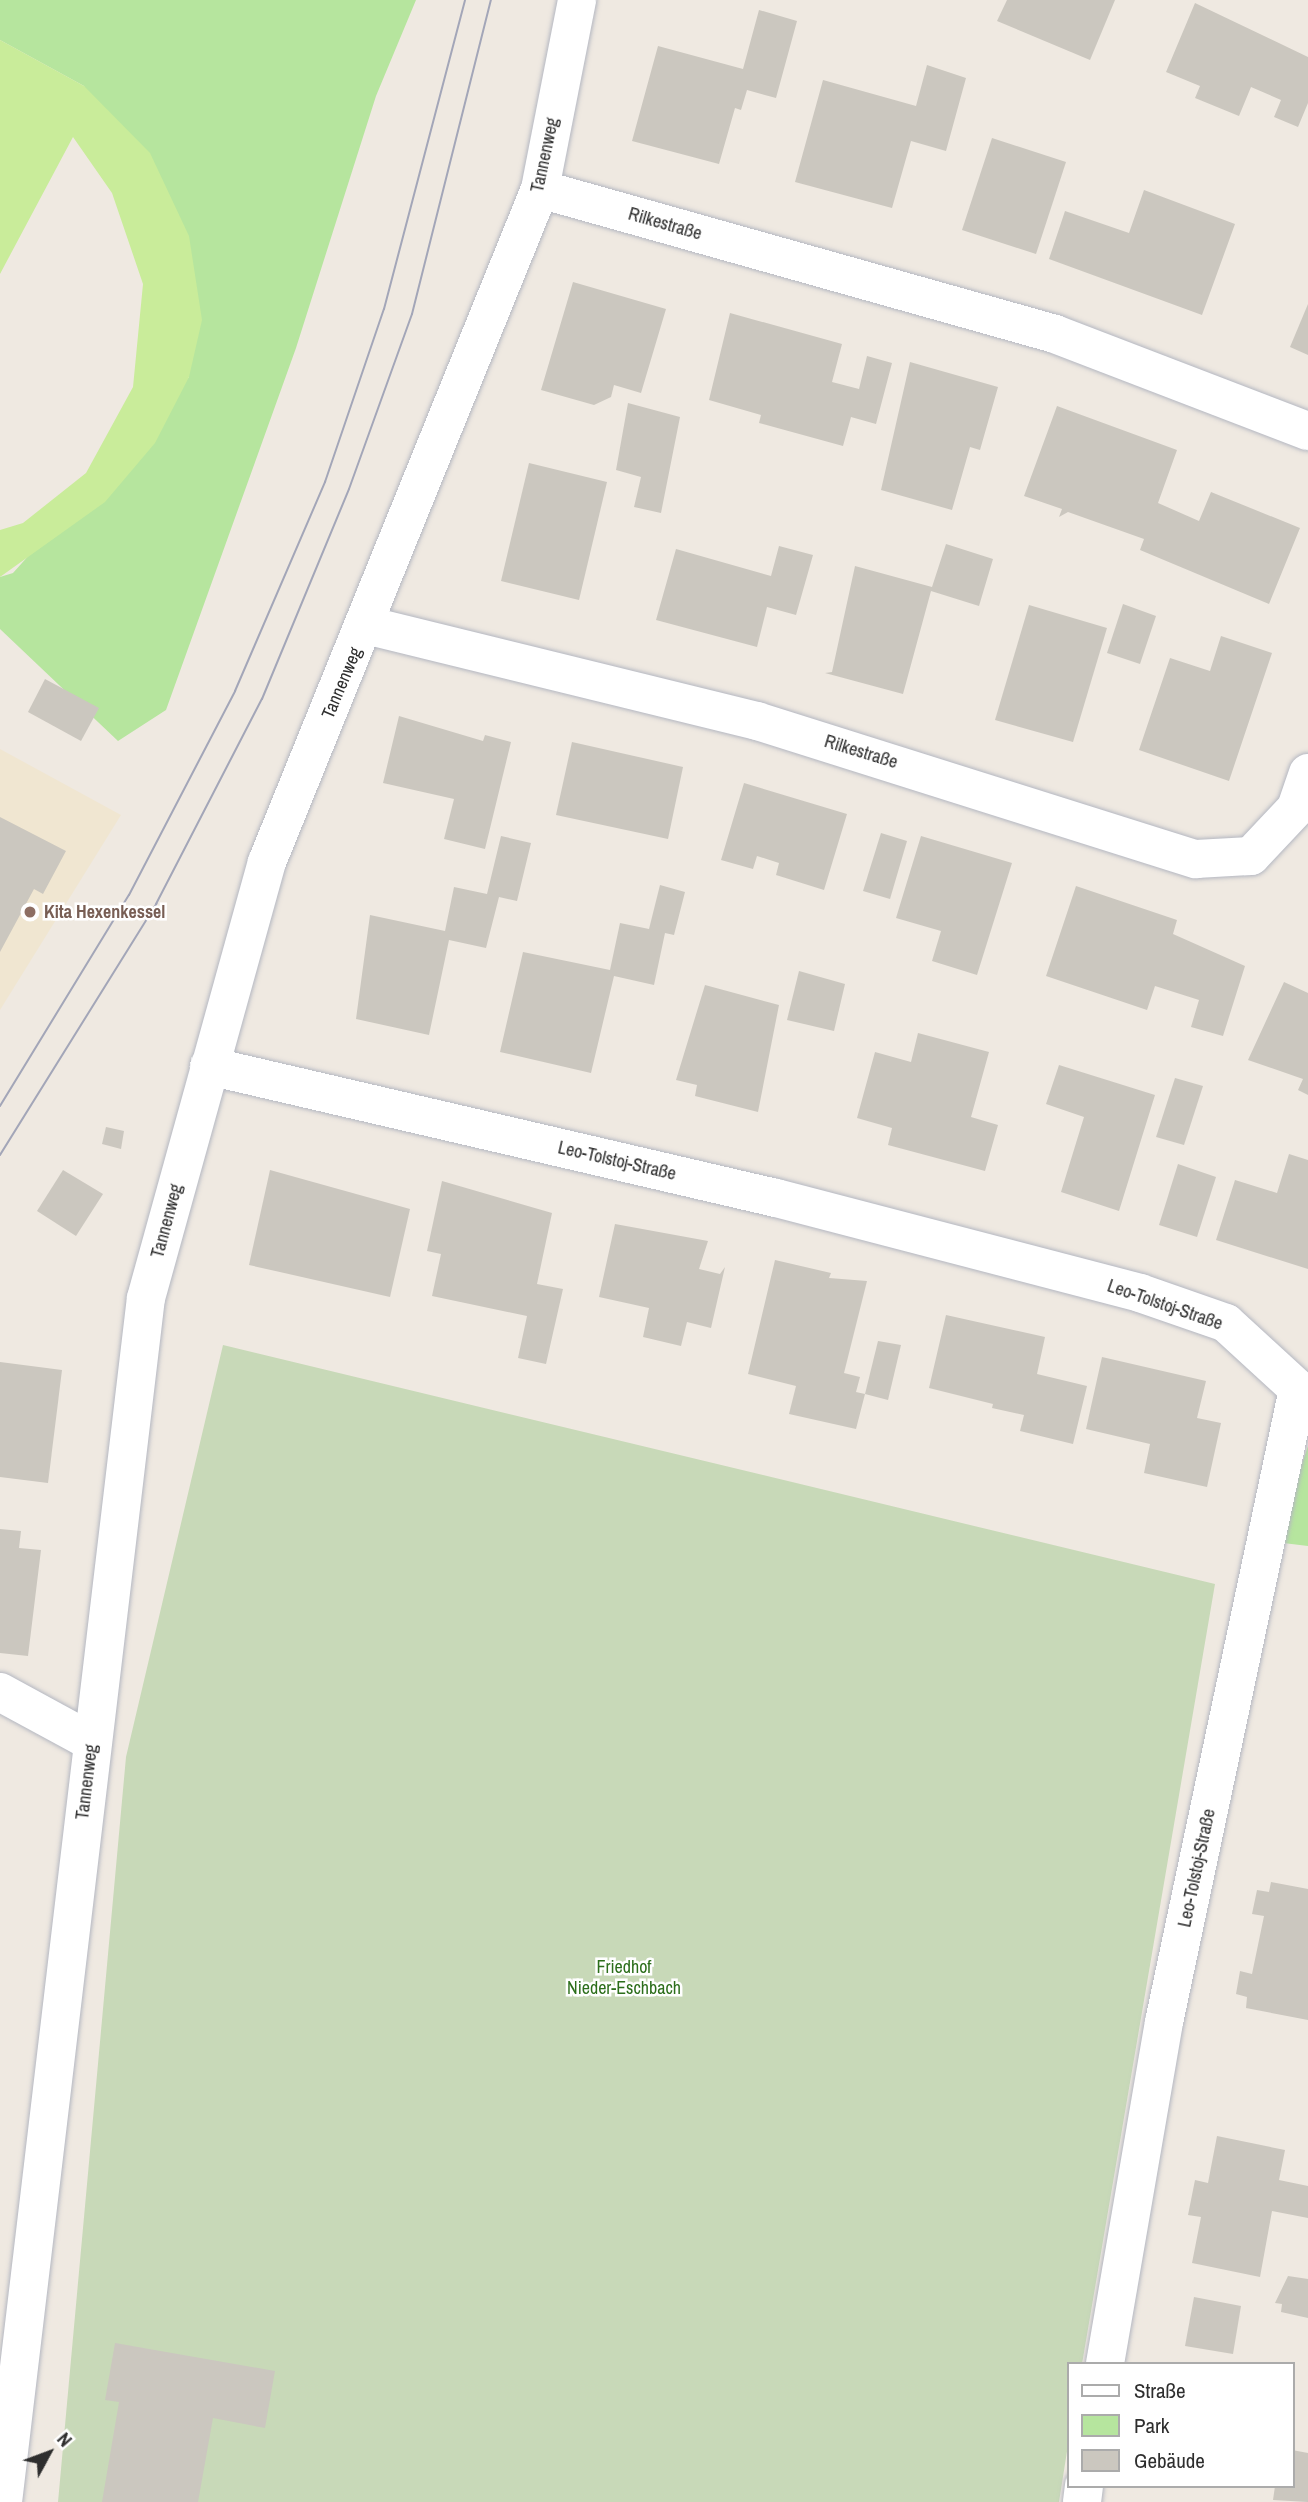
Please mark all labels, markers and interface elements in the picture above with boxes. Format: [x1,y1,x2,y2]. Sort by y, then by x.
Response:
street label: Tannenweg [527,116,563,194]
street label: Rilkestraße [626,203,704,245]
street label: Tannenweg [317,644,367,722]
street label: Rilkestraße [822,731,900,773]
place label: Kita Hexenkessel [44,901,165,923]
marker: Kita Hexenkessel [22,904,38,920]
street label: Leo-Tolstoj-Straße [556,1137,678,1185]
street label: Tannenweg [147,1182,187,1260]
street label: Leo-Tolstoj-Straße [1104,1275,1226,1335]
street label: Tannenweg [72,1743,102,1821]
street label: Leo-Tolstoj-Straße [1174,1807,1220,1929]
park label: Friedhof Nieder-Eschbach [567,1957,681,2000]
legend [1066,2362,1294,2488]
text: Straße [1134,2376,1186,2405]
text: Park [1134,2411,1169,2440]
north arrow [14,2418,84,2488]
text: N [51,2426,78,2452]
text: Gebäude [1134,2446,1205,2475]

